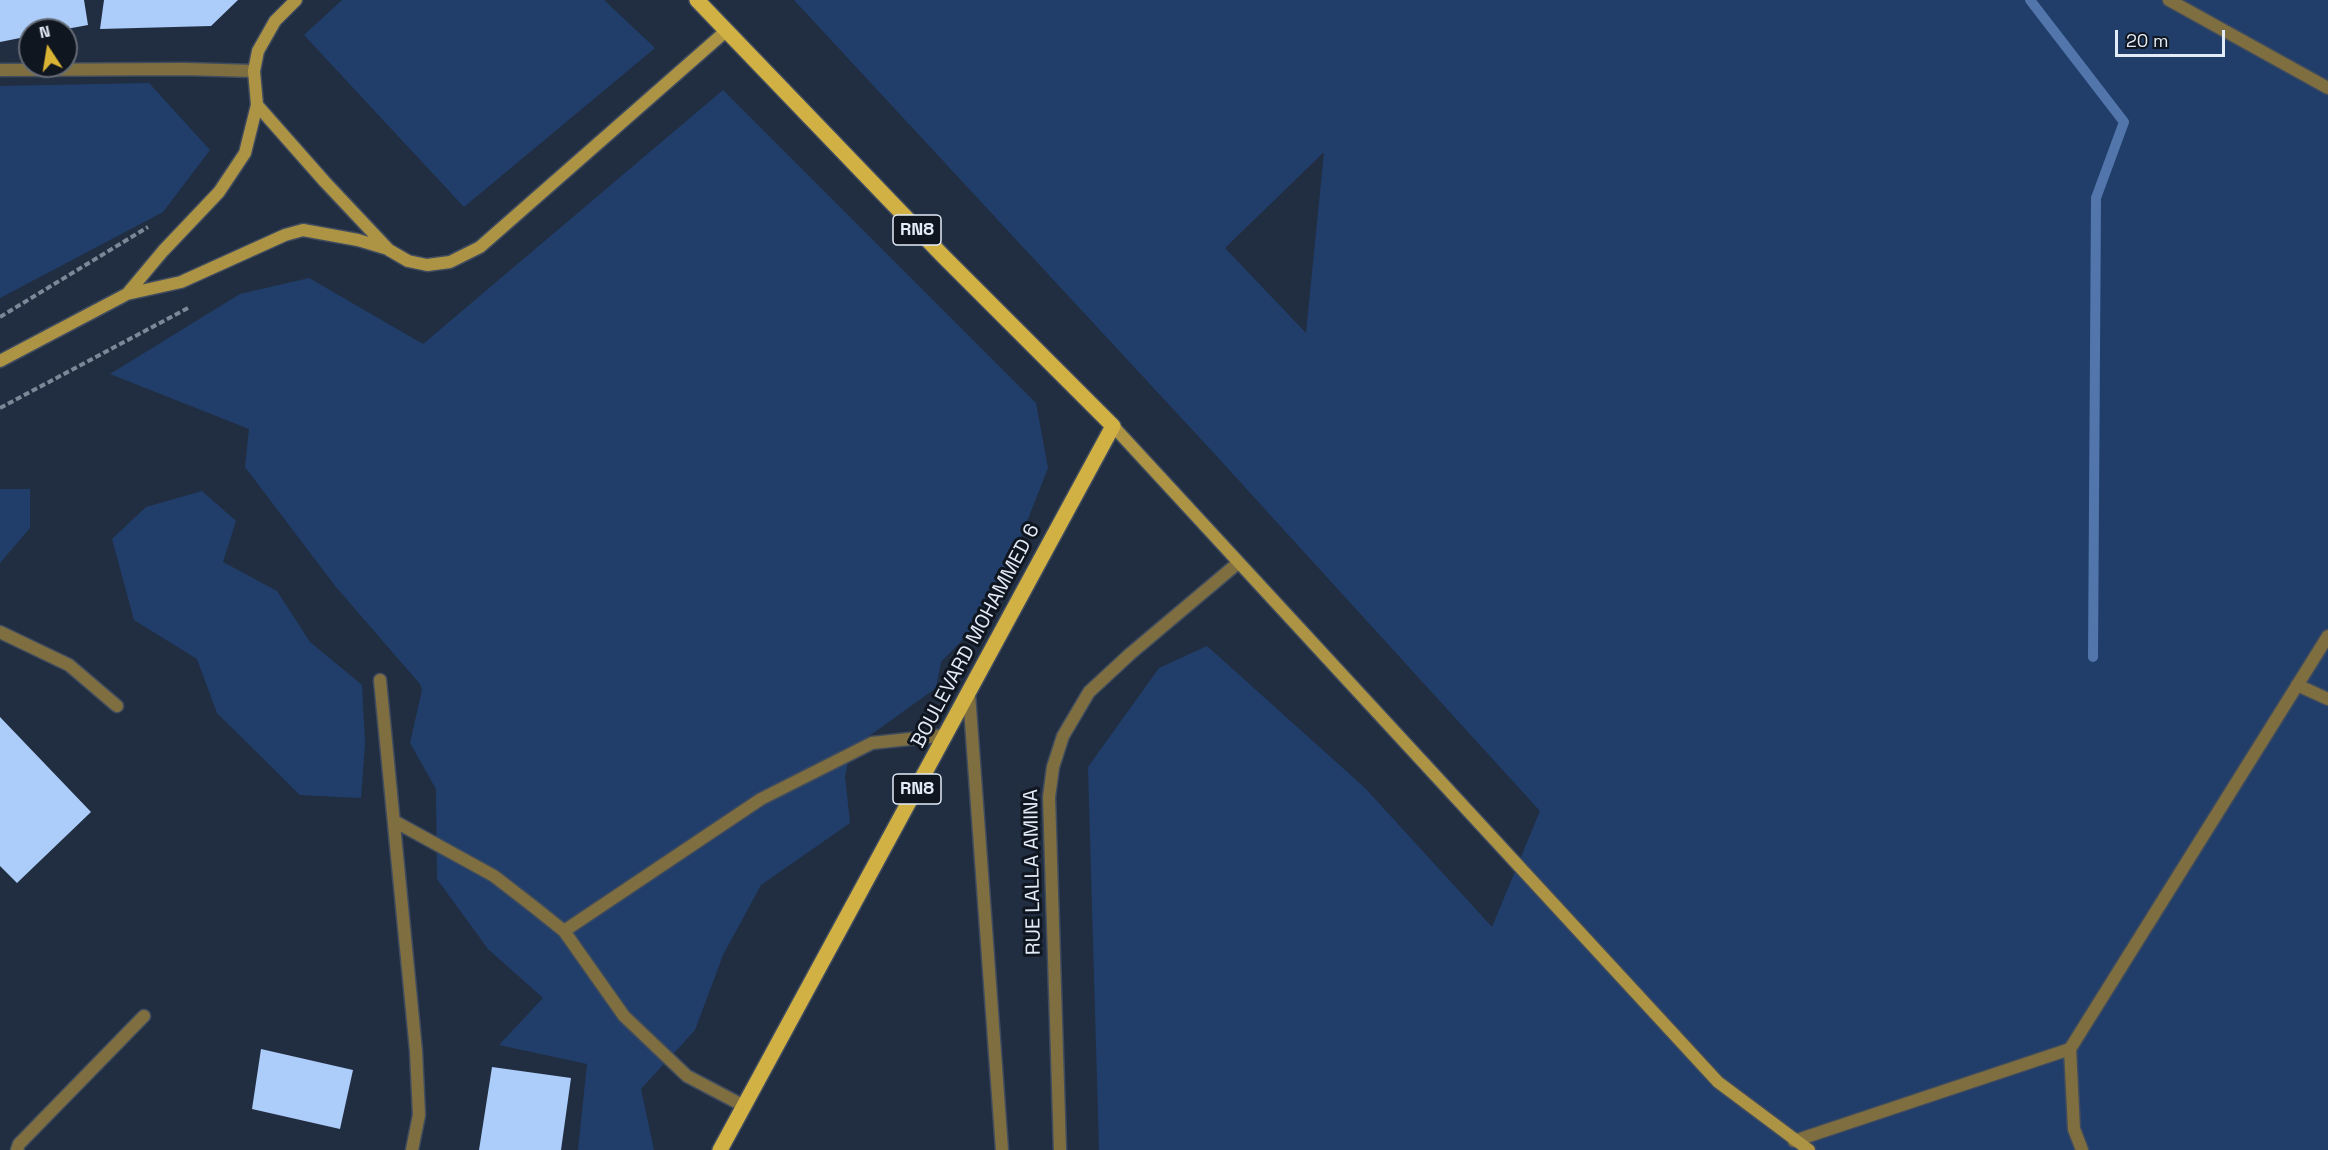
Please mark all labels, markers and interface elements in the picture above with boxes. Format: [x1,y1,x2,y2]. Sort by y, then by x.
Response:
north arrow [18,18,78,78]
scale bar [2118,18,2228,56]
text: N [37,20,52,43]
text: 20 m [2126,29,2169,52]
road number: RN8 [893,215,941,245]
street label: BOULEVARD MOHAMMED 6 [907,520,1045,752]
road number: RN8 [893,774,941,804]
street label: RUE LALLA AMINA [1020,789,1046,955]

